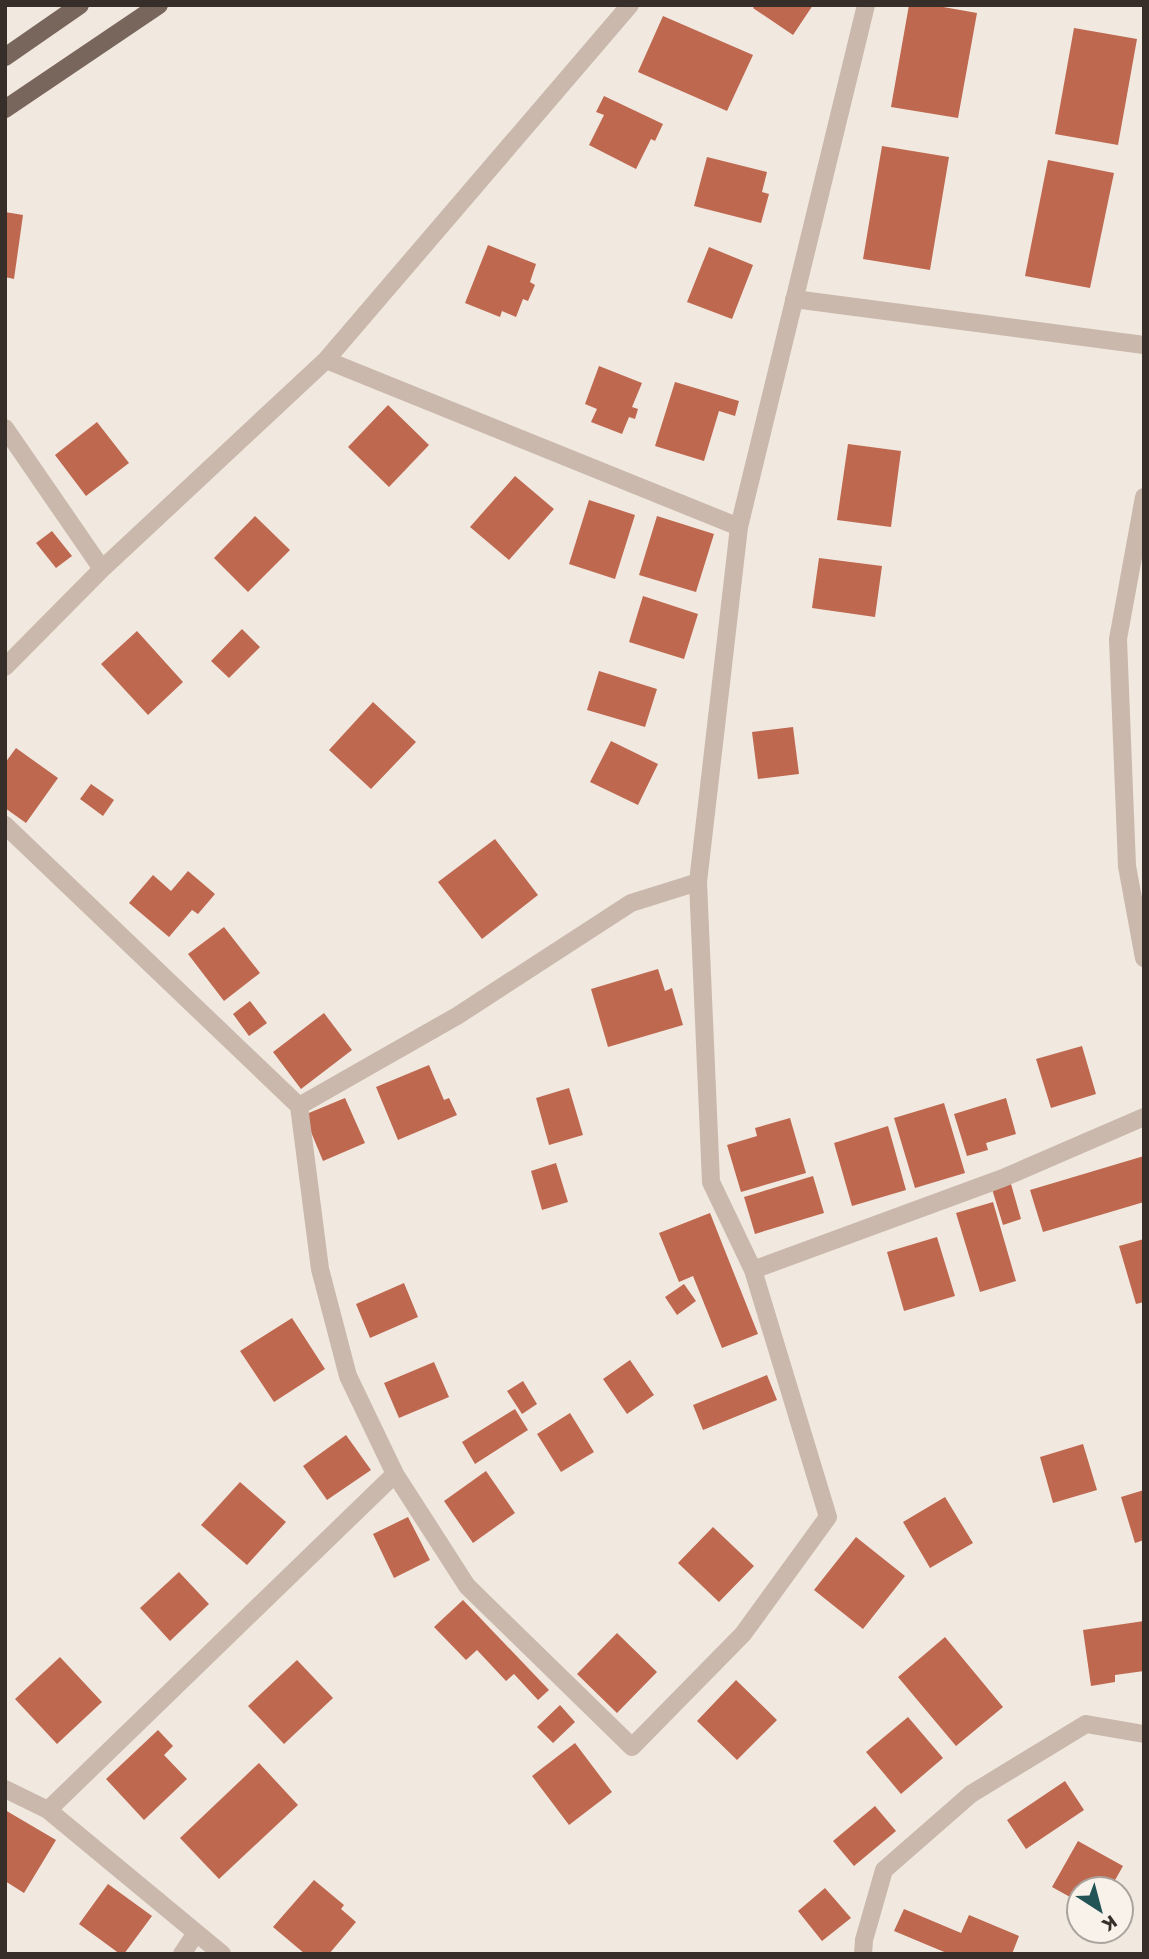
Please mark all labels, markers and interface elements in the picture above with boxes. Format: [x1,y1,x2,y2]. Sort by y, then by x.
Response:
north arrow [1065,1875,1135,1945]
text: K [1098,1910,1122,1937]

